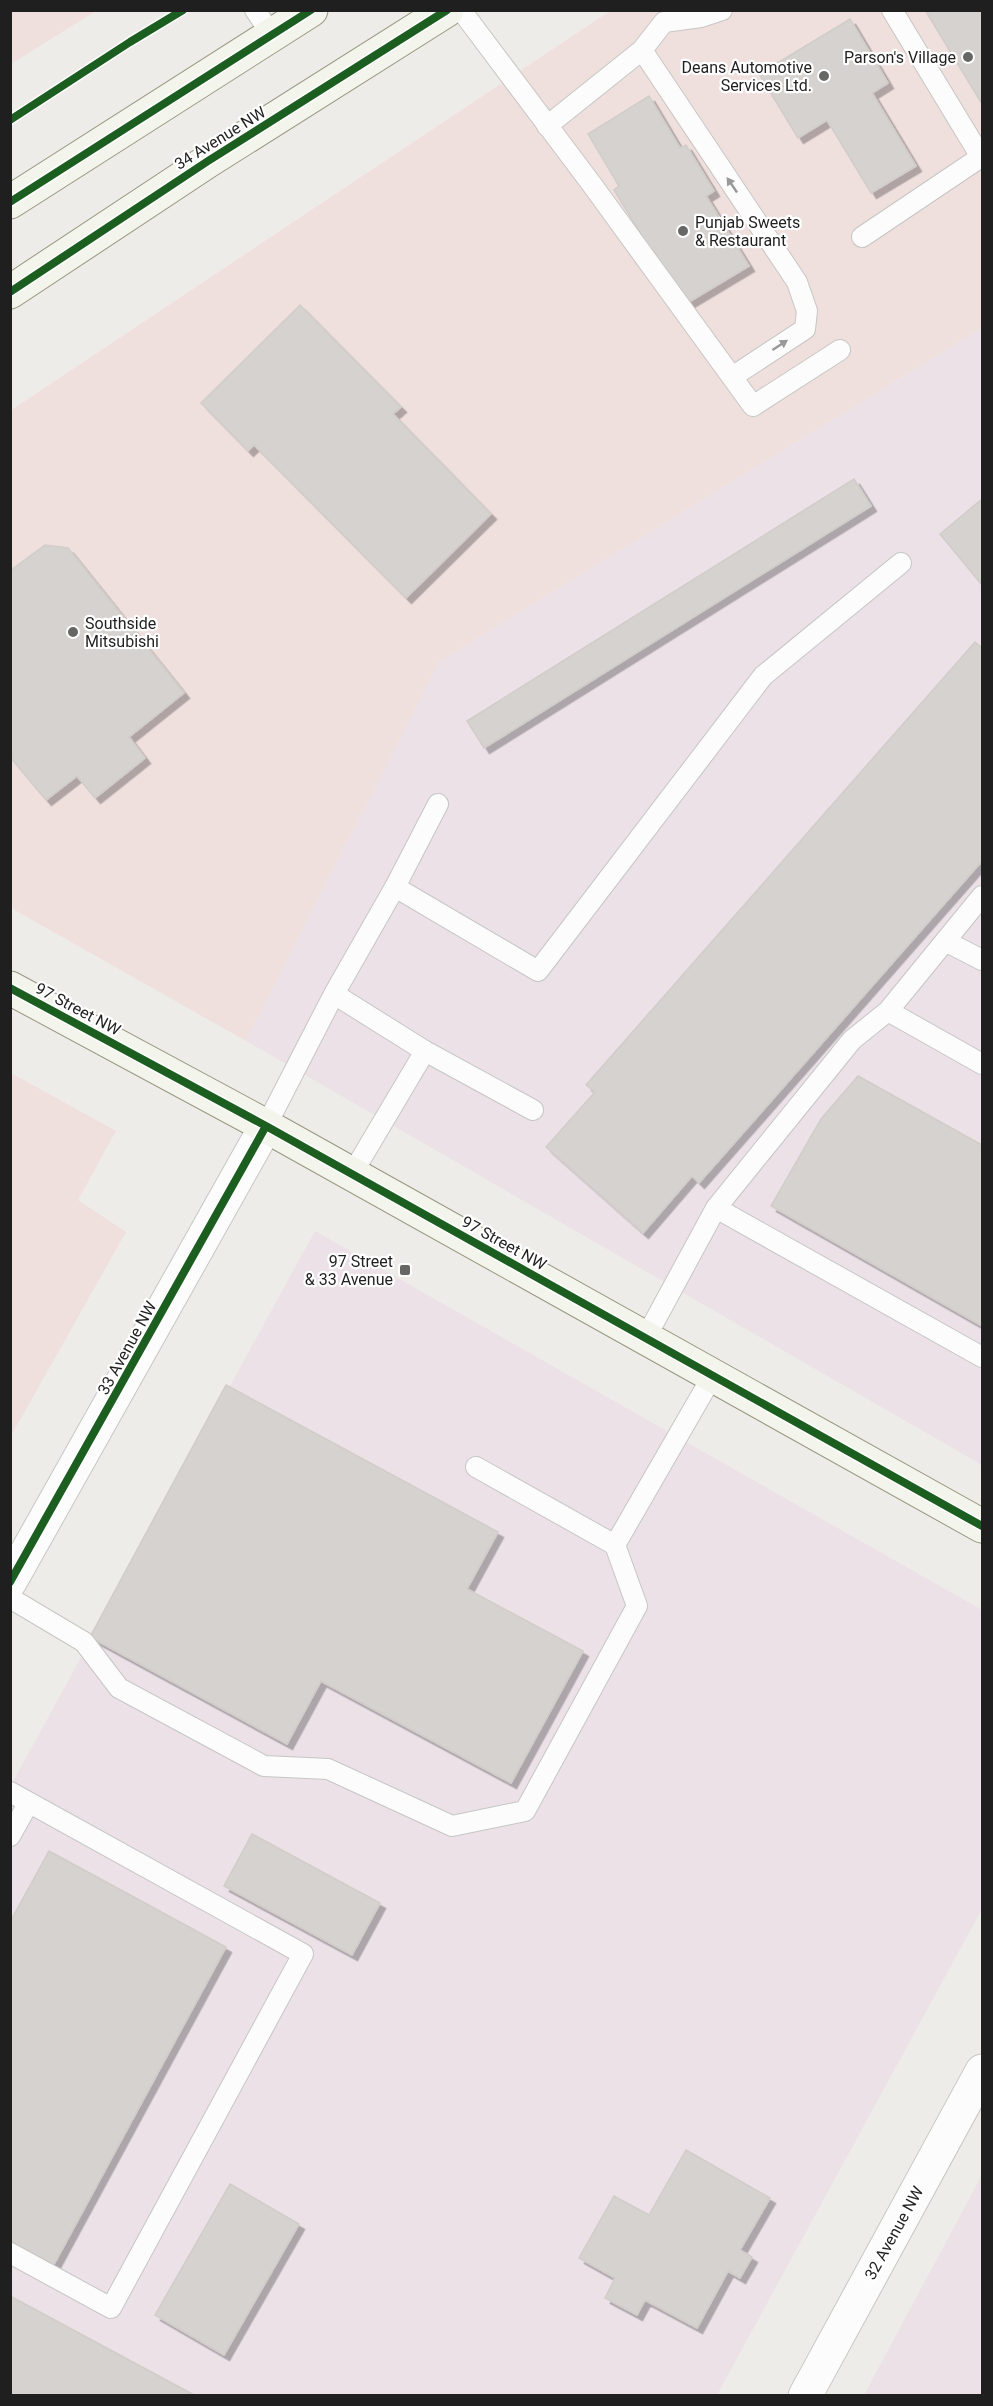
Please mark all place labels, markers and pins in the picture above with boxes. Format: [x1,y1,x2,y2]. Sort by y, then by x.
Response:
place label: Parson's Village [844,48,956,67]
marker: Parson's Village [961,50,975,64]
place label: Deans Automotive Services Ltd. [681,58,812,95]
marker: Deans Automotive Services Ltd. [817,69,831,83]
place label: Punjab Sweets & Restaurant [695,213,800,250]
marker: Punjab Sweets & Restaurant [676,224,690,238]
place label: Southside Mitsubishi [85,614,159,651]
marker: Southside Mitsubishi [66,625,80,639]
place label: 97 Street & 33 Avenue [305,1252,393,1289]
marker: 97 Street & 33 Avenue [398,1263,412,1277]

